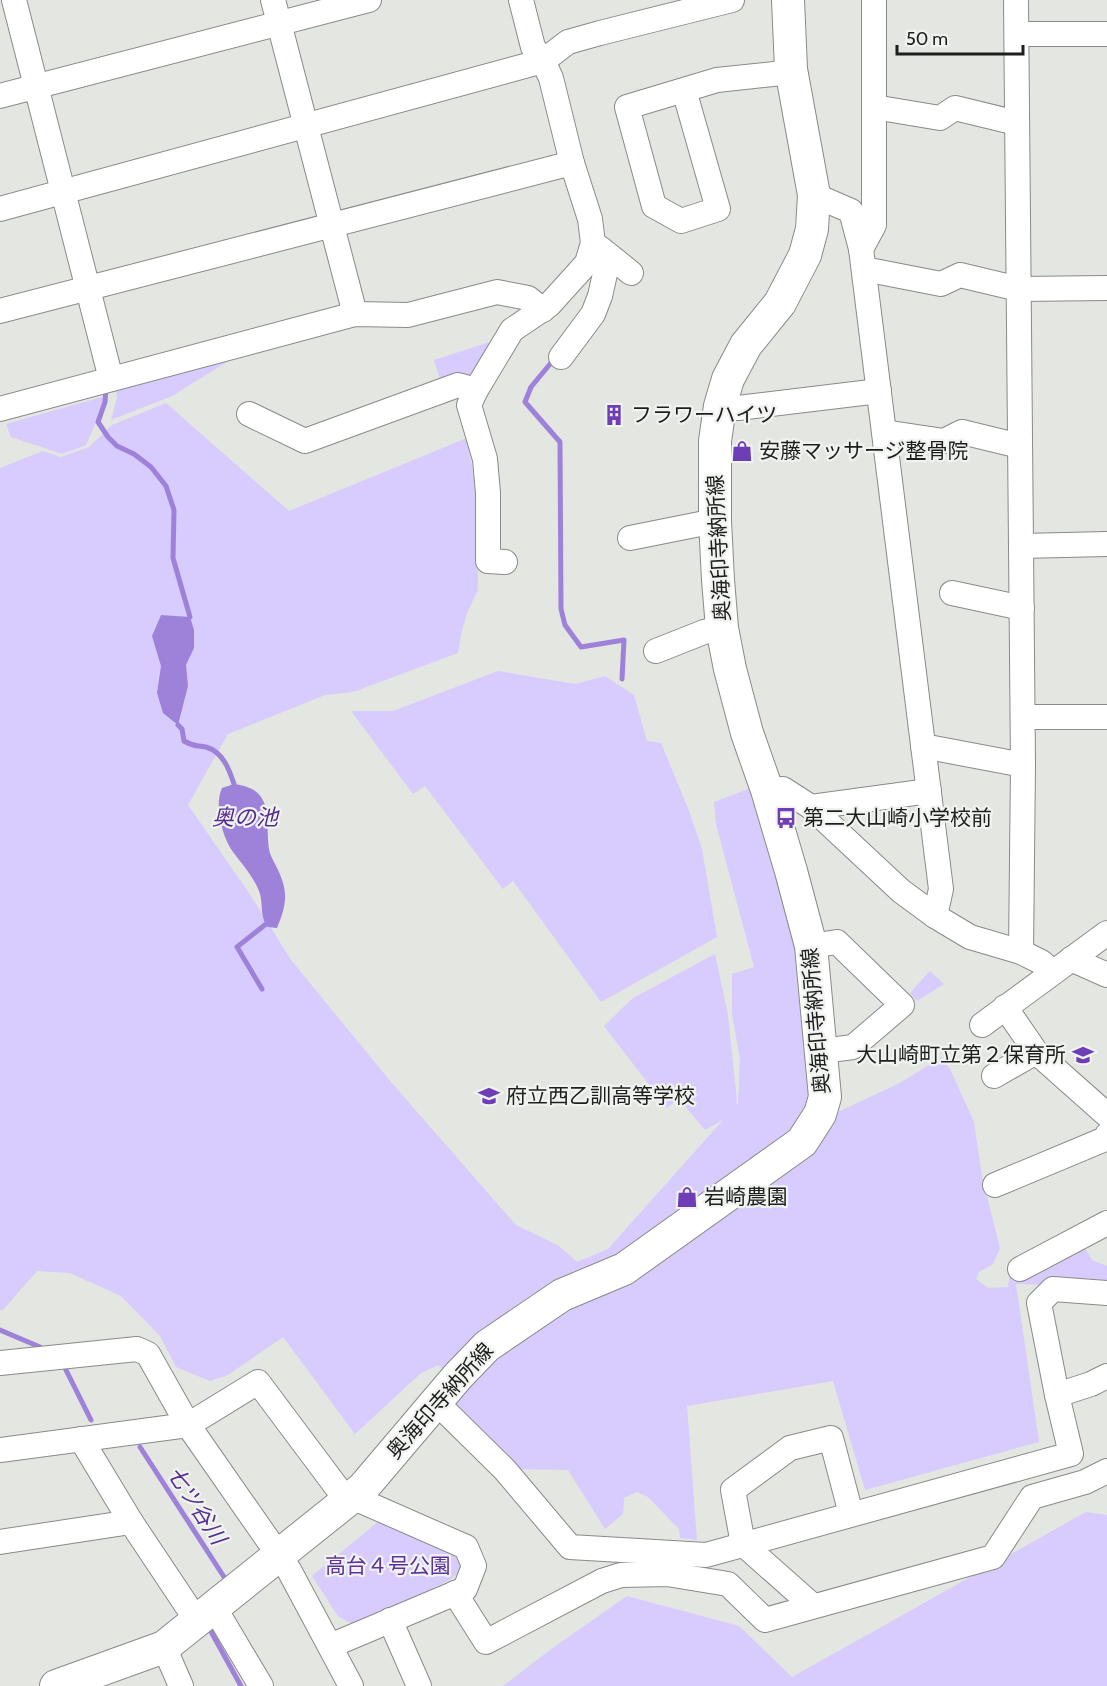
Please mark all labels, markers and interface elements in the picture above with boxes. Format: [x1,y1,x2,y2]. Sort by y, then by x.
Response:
scale bar [897,18,1023,56]
text: 50 m [906,28,948,50]
place label: フラワーハイツ [631,402,777,427]
building icon: フラワーハイツ [602,403,626,427]
place label: 安藤マッサージ整骨院 [759,438,969,463]
shop icon: 安藤マッサージ整骨院 [730,439,754,463]
street label: 奥海印寺納所線 [702,474,735,622]
water label: 奥の池 [212,804,280,831]
place label: 第二大山崎小学校前 [803,805,992,830]
bus stop icon: 第二大山崎小学校前 [774,806,798,830]
street label: 奥海印寺納所線 [797,947,834,1095]
place label: 大山崎町立第２保育所 [856,1042,1066,1067]
school or university icon: 大山崎町立第２保育所 [1071,1043,1095,1067]
place label: 府立西乙訓高等学校 [506,1083,695,1108]
school or university icon: 府立西乙訓高等学校 [477,1084,501,1108]
place label: 岩崎農園 [704,1184,788,1209]
shop icon: 岩崎農園 [675,1185,699,1209]
street label: 奥海印寺納所線 [381,1338,498,1464]
water label: 七ツ谷川 [161,1461,233,1551]
park label: 高台４号公園 [325,1553,451,1578]

